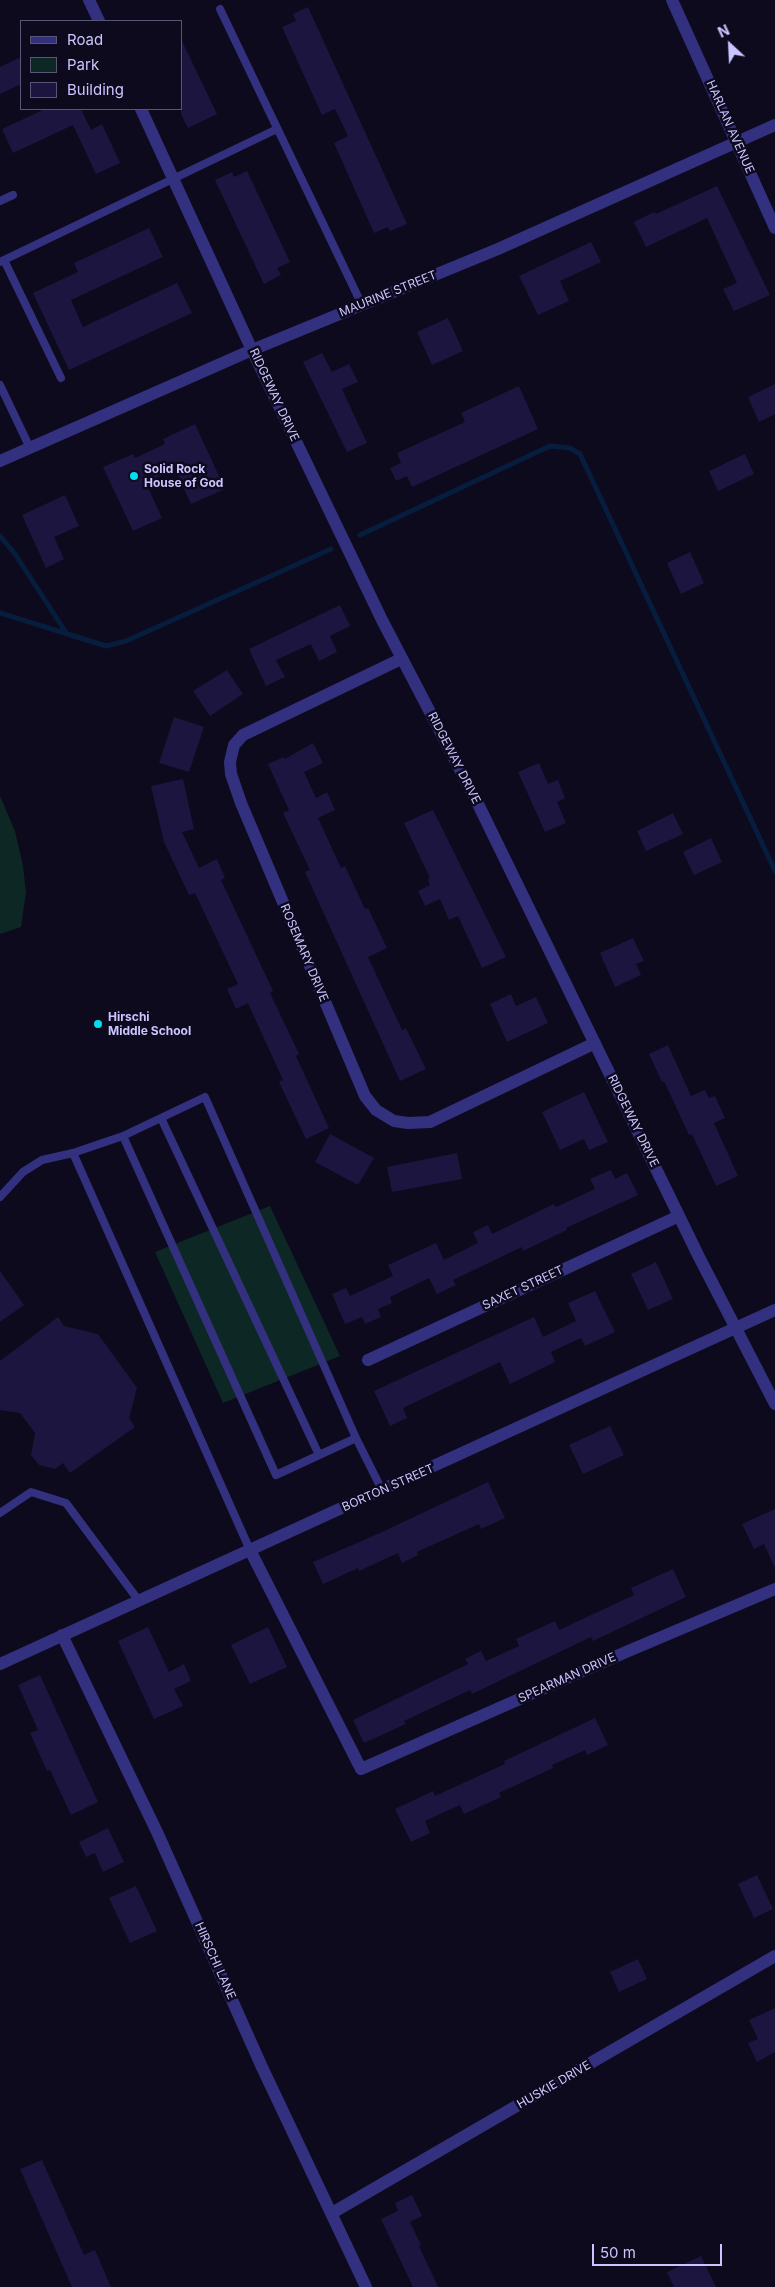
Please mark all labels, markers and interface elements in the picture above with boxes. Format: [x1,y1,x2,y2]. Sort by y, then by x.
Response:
legend [20,20,182,110]
north arrow [705,20,755,70]
text: N [715,21,732,41]
text: Road [67,30,103,49]
text: Park [67,55,99,74]
street label: HARLAN AVENUE [703,78,757,176]
text: Building [67,80,124,99]
street label: MAURINE STREET [337,268,439,320]
street label: RIDGEWAY DRIVE [246,346,302,444]
place label: Solid Rock House of God [144,462,223,490]
marker: Solid Rock House of God [128,470,140,482]
street label: RIDGEWAY DRIVE [425,710,483,806]
street label: ROSEMARY DRIVE [277,902,331,1004]
place label: Hirschi Middle School [108,1010,191,1038]
marker: Hirschi Middle School [92,1018,104,1030]
street label: RIDGEWAY DRIVE [604,1072,662,1170]
street label: SAXET STREET [480,1263,566,1313]
street label: BORTON STREET [340,1461,436,1515]
street label: SPEARMAN DRIVE [516,1650,618,1706]
street label: HIRSCHI LANE [192,1920,238,2002]
street label: HUSKIE DRIVE [515,2058,593,2112]
scale bar [595,2234,725,2266]
text: 50 m [600,2243,636,2262]

